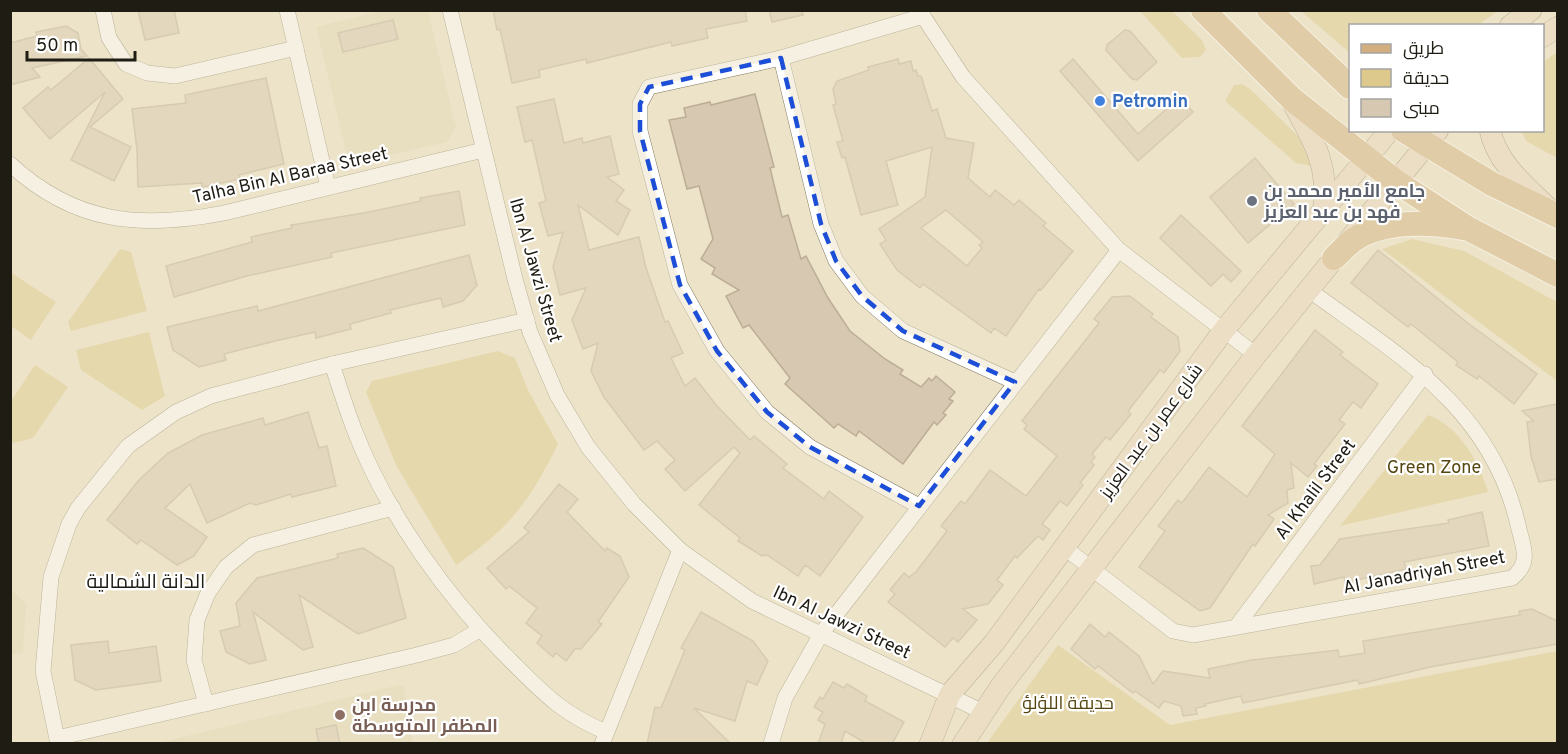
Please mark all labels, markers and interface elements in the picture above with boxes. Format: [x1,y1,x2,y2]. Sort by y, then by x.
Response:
scale bar [27,24,135,62]
legend [1349,24,1544,132]
text: 50 m [36,35,78,58]
text: طريق [1403,38,1444,61]
text: حديقة [1403,68,1449,91]
place label: Petromin [1112,91,1188,114]
marker: Petromin [1093,94,1107,108]
text: مبنى [1403,98,1440,121]
street label: Talha Bin Al Baraa Street [190,143,390,210]
place label: جامع الأمير محمد بن فهد بن عبد العزيز [1263,181,1425,225]
marker: جامع الأمير محمد بن فهد بن عبد العزيز [1245,194,1259,208]
street label: Ibn Al Jawzi Street [503,196,566,345]
street label: شارع عمر بن عبد العزيز [1095,360,1209,505]
street label: Al Khalil Street [1271,435,1362,545]
park label: Green Zone [1387,457,1481,480]
street label: Al Janadriyah Street [1341,546,1507,600]
district label: الدانة الشمالية [87,570,205,596]
street label: Ibn Al Jawzi Street [769,581,914,665]
park label: حديقة اللؤلؤ [1022,693,1114,716]
place label: مدرسة ابن المظفر المتوسطة [352,695,498,739]
marker: مدرسة ابن المظفر المتوسطة [333,708,347,722]

